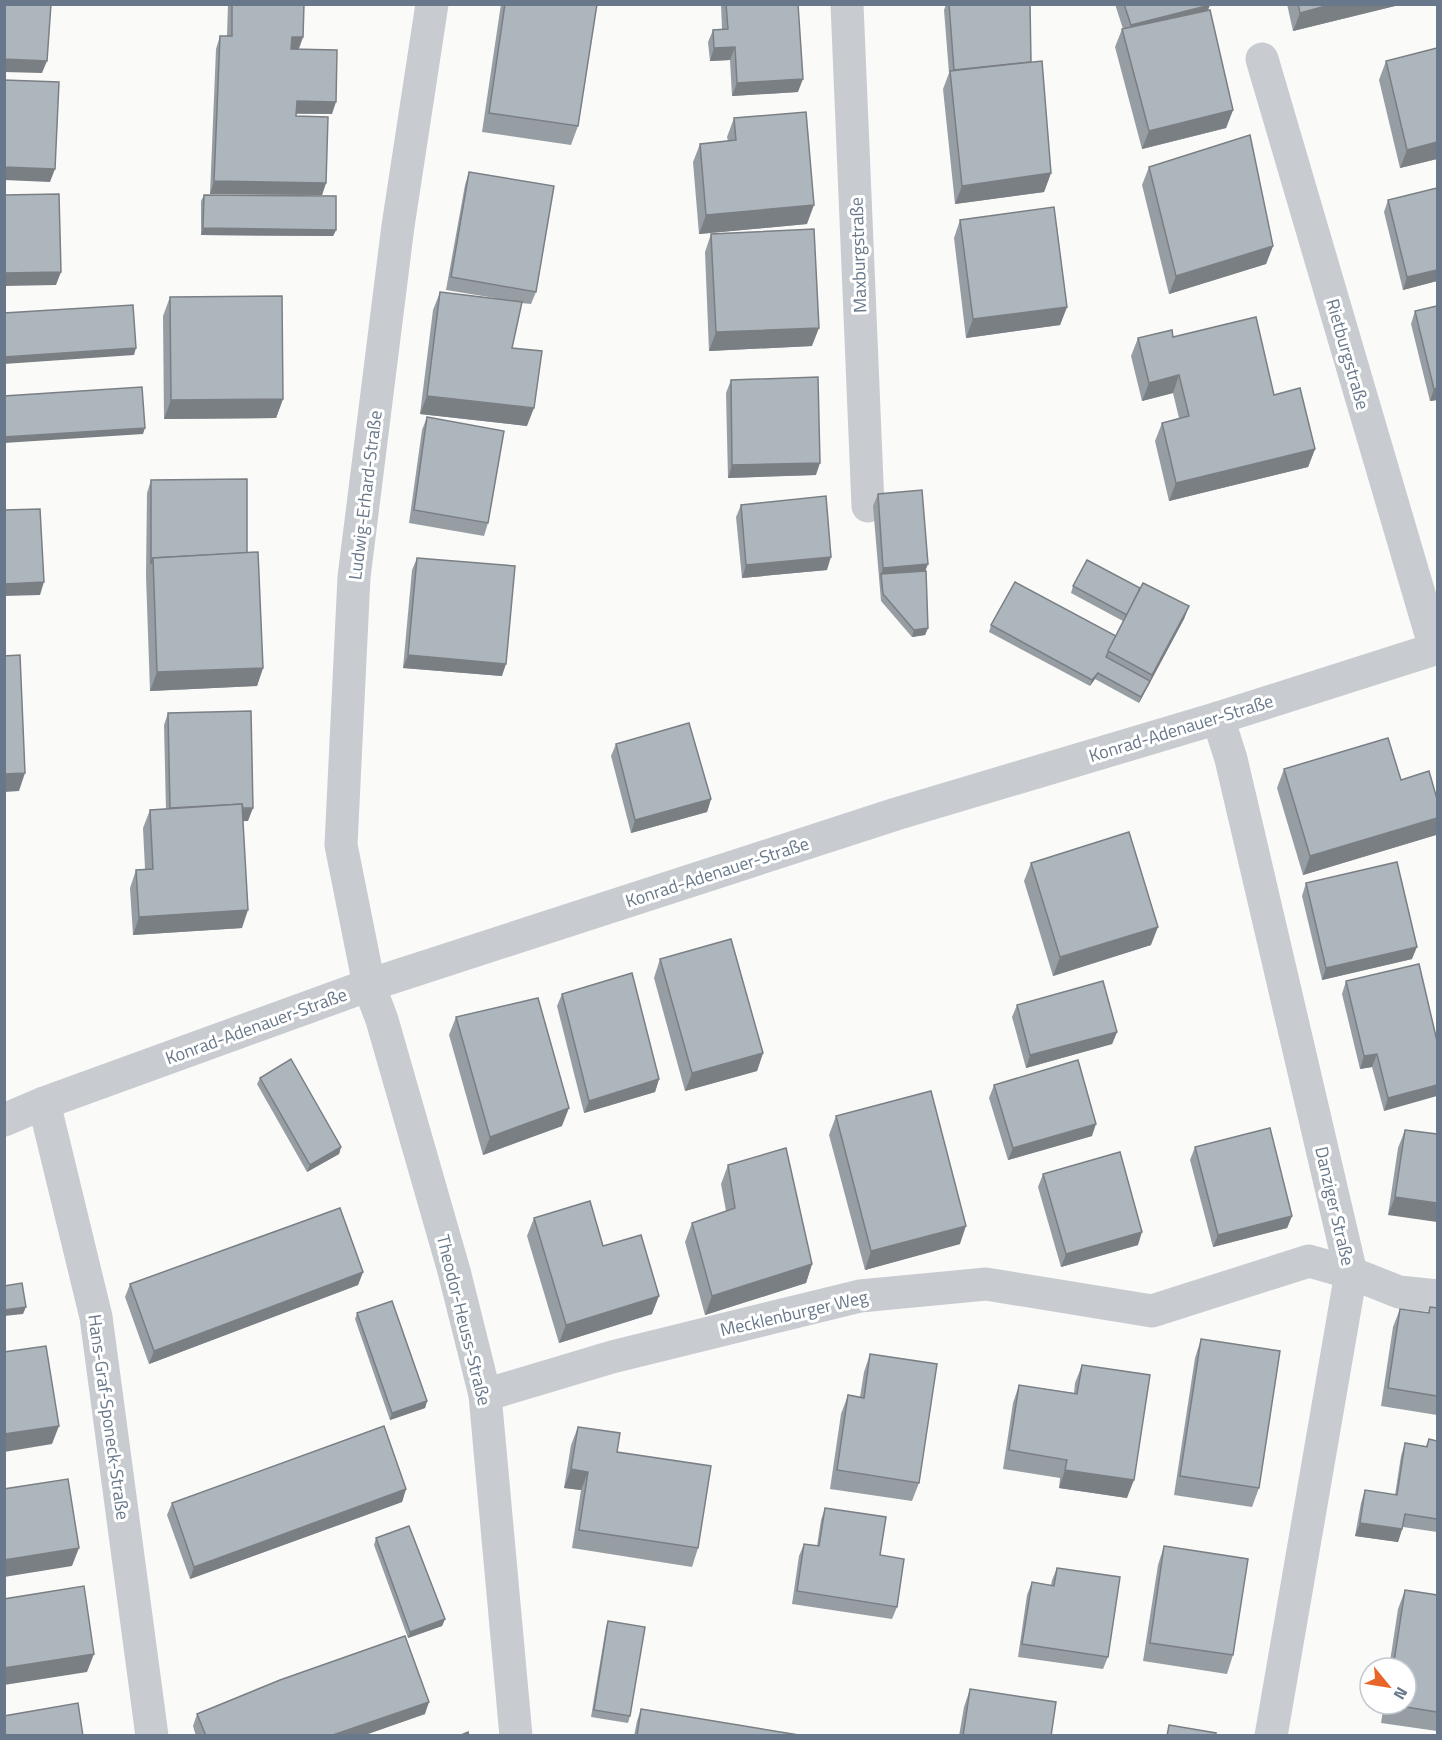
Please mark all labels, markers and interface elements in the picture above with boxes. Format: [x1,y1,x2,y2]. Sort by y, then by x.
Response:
street label: Maxburgstraße [842,197,874,313]
street label: Rietburgstraße [1319,295,1377,413]
street label: Ludwig-Erhard-Straße [341,409,389,581]
street label: Konrad-Adenauer-Straße [1085,687,1277,769]
street label: Konrad-Adenauer-Straße [622,830,812,914]
street label: Konrad-Adenauer-Straße [161,981,351,1071]
street label: Danziger Straße [1308,1144,1362,1268]
street label: Theodor-Heuss-Straße [430,1232,498,1408]
street label: Mecklenburger Weg [717,1283,871,1343]
street label: Hans-Graf-Sponeck-Straße [81,1313,137,1521]
north arrow [1358,1656,1418,1716]
text: N [1388,1683,1414,1704]

